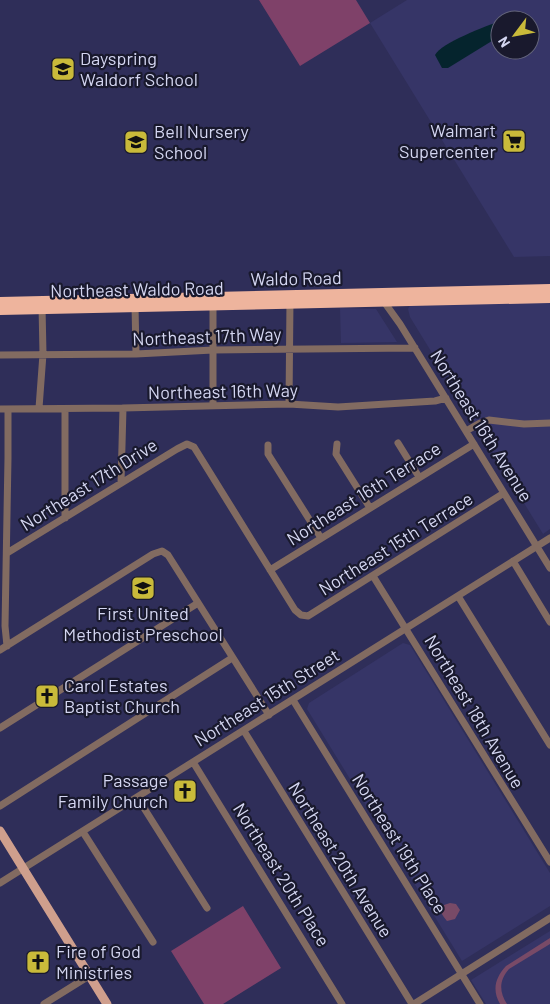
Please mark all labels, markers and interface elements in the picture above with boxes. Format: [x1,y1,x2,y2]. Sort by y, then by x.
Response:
north arrow [490,10,540,60]
text: N [494,34,513,51]
place label: Dayspring Waldorf School [80,47,198,90]
school or university icon: Dayspring Waldorf School [50,56,76,82]
place label: Walmart Supercenter [399,119,496,162]
place label: Bell Nursery School [154,120,249,163]
supermarket icon: Walmart Supercenter [501,128,527,154]
school or university icon: Bell Nursery School [123,129,149,155]
street label: Waldo Road [250,266,342,290]
street label: Northeast Waldo Road [50,276,224,302]
street label: Northeast 17th Way [132,322,282,350]
street label: Northeast 16th Avenue [426,345,538,506]
street label: Northeast 16th Way [148,379,298,403]
street label: Northeast 17th Drive [16,433,161,535]
street label: Northeast 16th Terrace [282,437,445,550]
street label: Northeast 15th Terrace [314,487,477,600]
school or university icon: First United Methodist Preschool [130,575,156,601]
place label: First United Methodist Preschool [63,602,223,645]
street label: Northeast 18th Avenue [420,631,529,792]
street label: Northeast 15th Street [190,644,343,751]
place label: Carol Estates Baptist Church [64,674,180,717]
church icon: Carol Estates Baptist Church [34,683,60,709]
place label: Passage Family Church [58,769,168,812]
street label: Northeast 19th Place [348,769,452,918]
church icon: Passage Family Church [172,778,198,804]
street label: Northeast 20th Avenue [284,778,398,941]
street label: Northeast 20th Place [229,799,335,950]
place label: Fire of God Ministries [56,940,141,983]
church icon: Fire of God Ministries [25,949,51,975]

